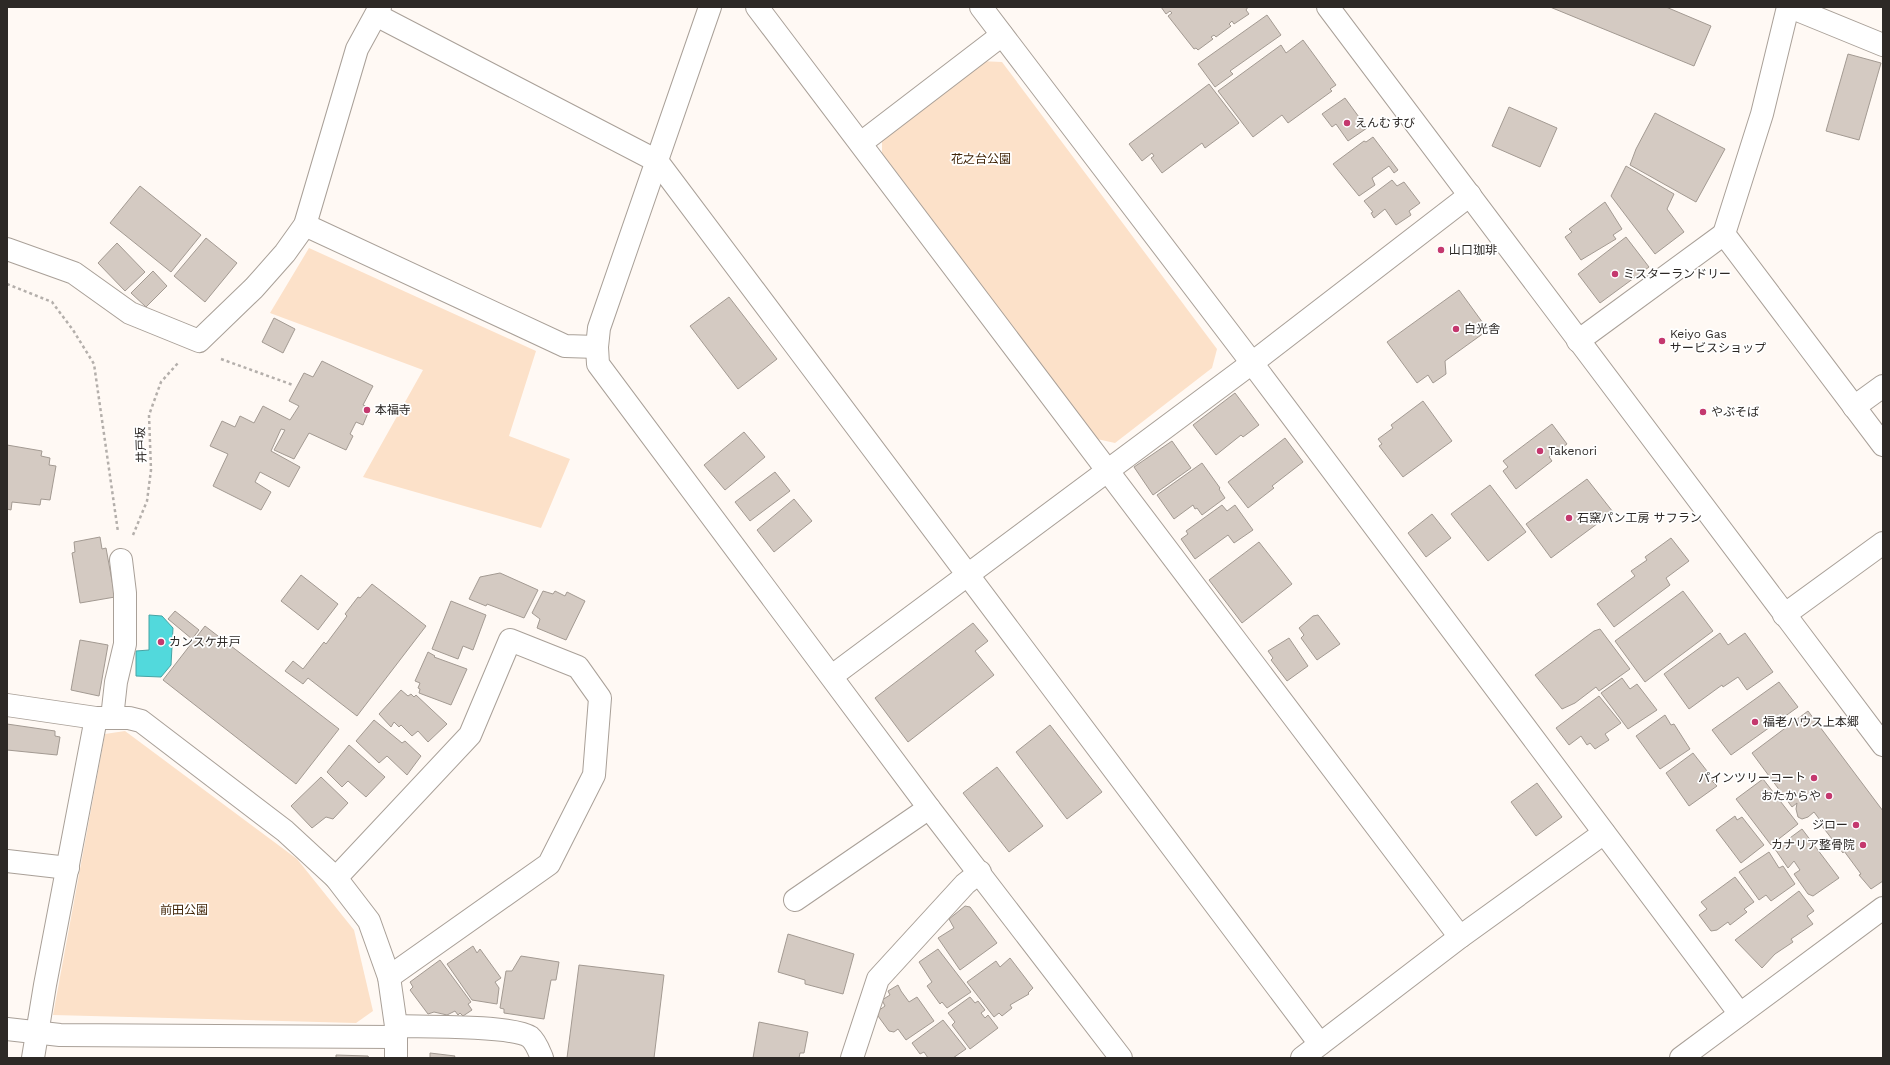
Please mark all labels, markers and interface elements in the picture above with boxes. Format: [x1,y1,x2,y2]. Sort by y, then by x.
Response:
place label: えんむすび [1355,116,1415,130]
marker: えんむすび [1342,118,1352,128]
park label: 花之台公園 [951,152,1011,166]
place label: 山口珈琲 [1449,243,1497,257]
marker: 山口珈琲 [1436,245,1446,255]
place label: ミスターランドリー [1623,267,1731,281]
marker: ミスターランドリー [1610,269,1620,279]
place label: 白光舎 [1464,322,1500,336]
marker: 白光舎 [1451,324,1461,334]
place label: Keiyo Gas サービスショップ [1670,327,1766,355]
marker: Keiyo Gas サービスショップ [1657,336,1667,346]
place label: 本福寺 [375,403,411,417]
marker: 本福寺 [362,405,372,415]
place label: やぶそば [1711,405,1759,419]
marker: やぶそば [1698,407,1708,417]
street label: 井戸坂 [133,427,149,463]
place label: Takenori [1548,444,1597,458]
marker: Takenori [1535,446,1545,456]
place label: 石窯パン工房 サフラン [1577,511,1702,525]
marker: 石窯パン工房 サフラン [1564,513,1574,523]
place label: カンスケ井戸 [169,635,241,649]
marker: カンスケ井戸 [156,637,166,647]
place label: 福老ハウス上本郷 [1763,715,1859,729]
marker: 福老ハウス上本郷 [1750,717,1760,727]
place label: パインツリーコート [1698,771,1806,785]
marker: パインツリーコート [1809,773,1819,783]
place label: おたからや [1761,789,1821,803]
marker: おたからや [1824,791,1834,801]
place label: ジロー [1812,818,1848,832]
marker: ジロー [1851,820,1861,830]
place label: カナリア整骨院 [1771,838,1855,852]
marker: カナリア整骨院 [1858,840,1868,850]
park label: 前田公園 [160,903,208,917]

